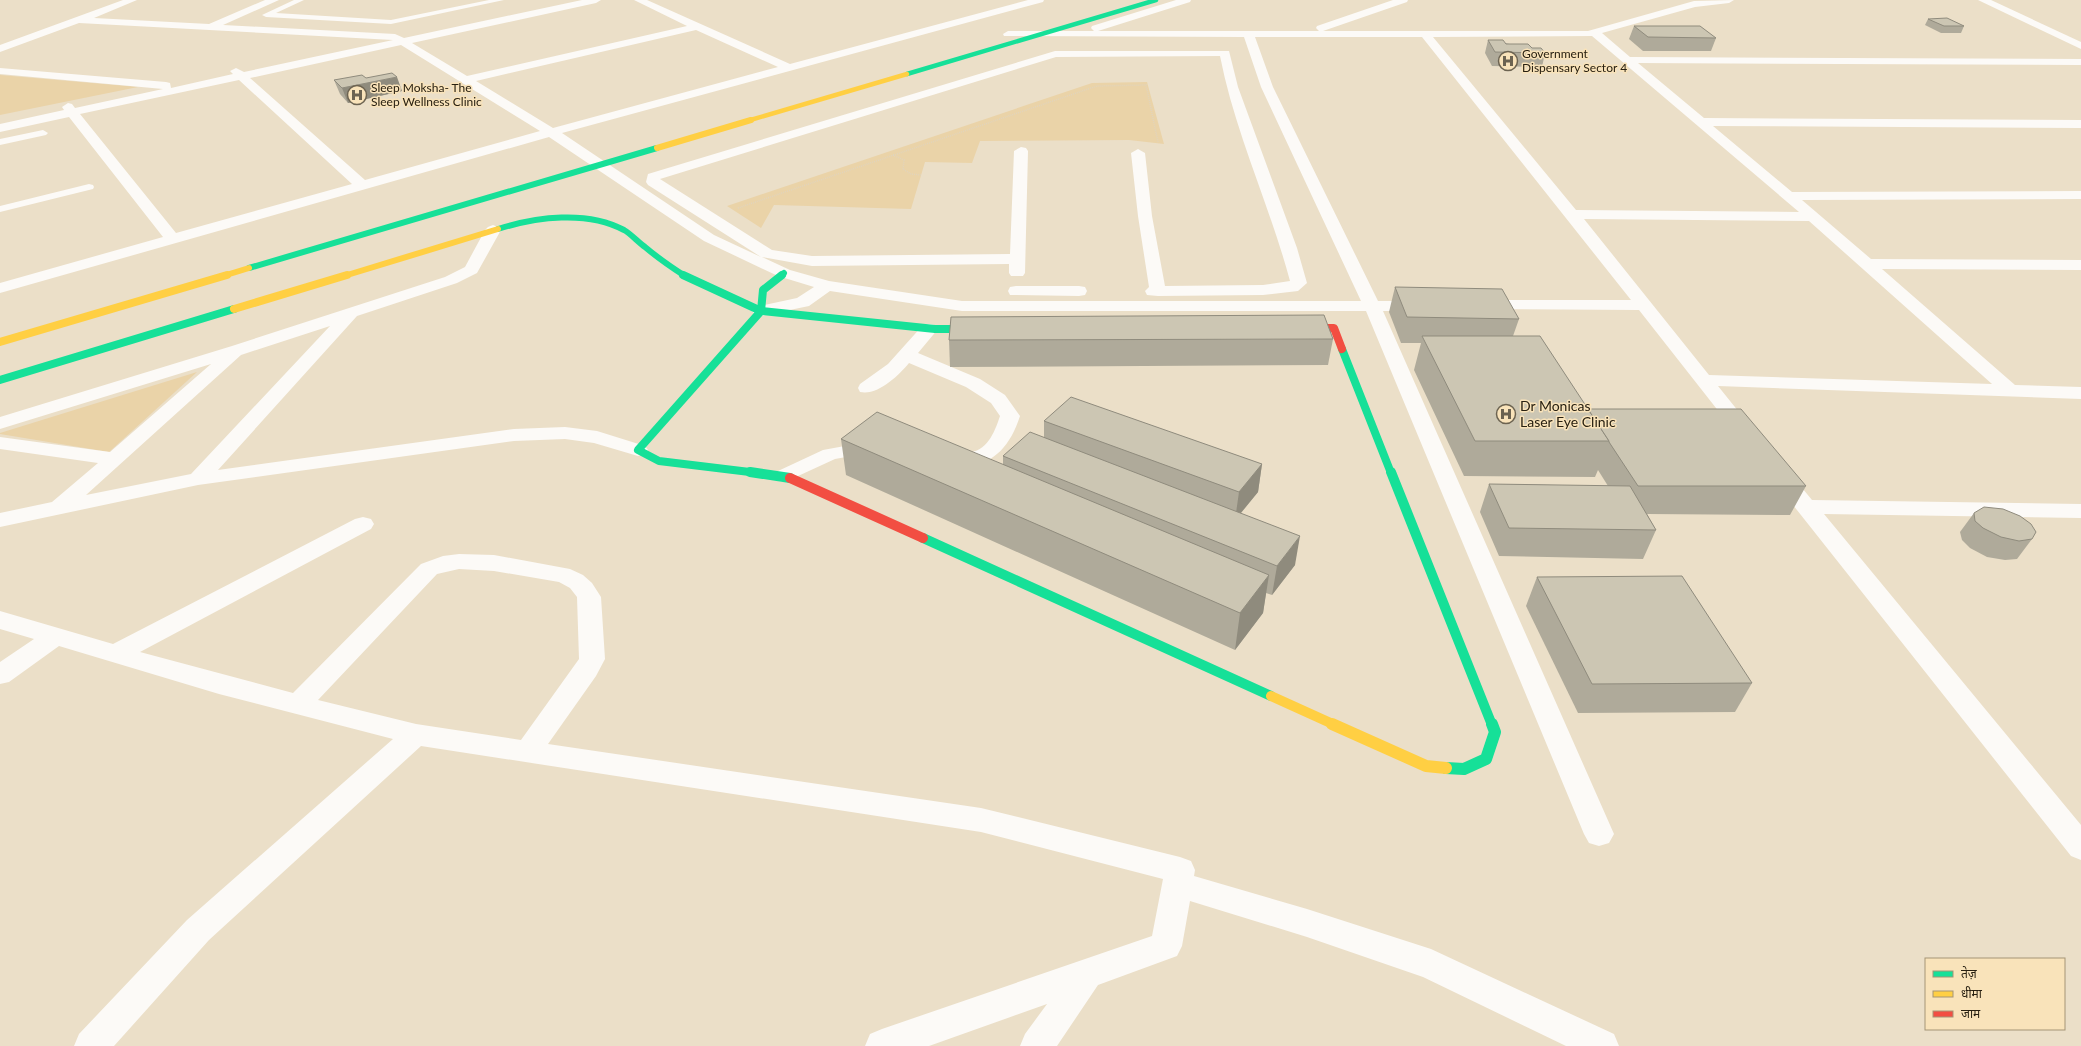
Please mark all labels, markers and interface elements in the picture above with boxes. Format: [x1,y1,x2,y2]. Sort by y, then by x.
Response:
place label: Government Dispensary Sector 4 [1522,46,1627,75]
hospital icon: Government Dispensary Sector 4 [1497,50,1519,72]
place label: Sleep Moksha- The Sleep Wellness Clinic [371,80,482,109]
hospital icon: Sleep Moksha- The Sleep Wellness Clinic [346,84,368,106]
place label: Dr Monicas Laser Eye Clinic [1520,397,1616,430]
hospital icon: Dr Monicas Laser Eye Clinic [1495,403,1517,425]
legend [1925,958,2065,1030]
text: तेज़ [1961,966,1978,981]
text: धीमा [1961,986,1983,1001]
text: जाम [1961,1006,1981,1021]

